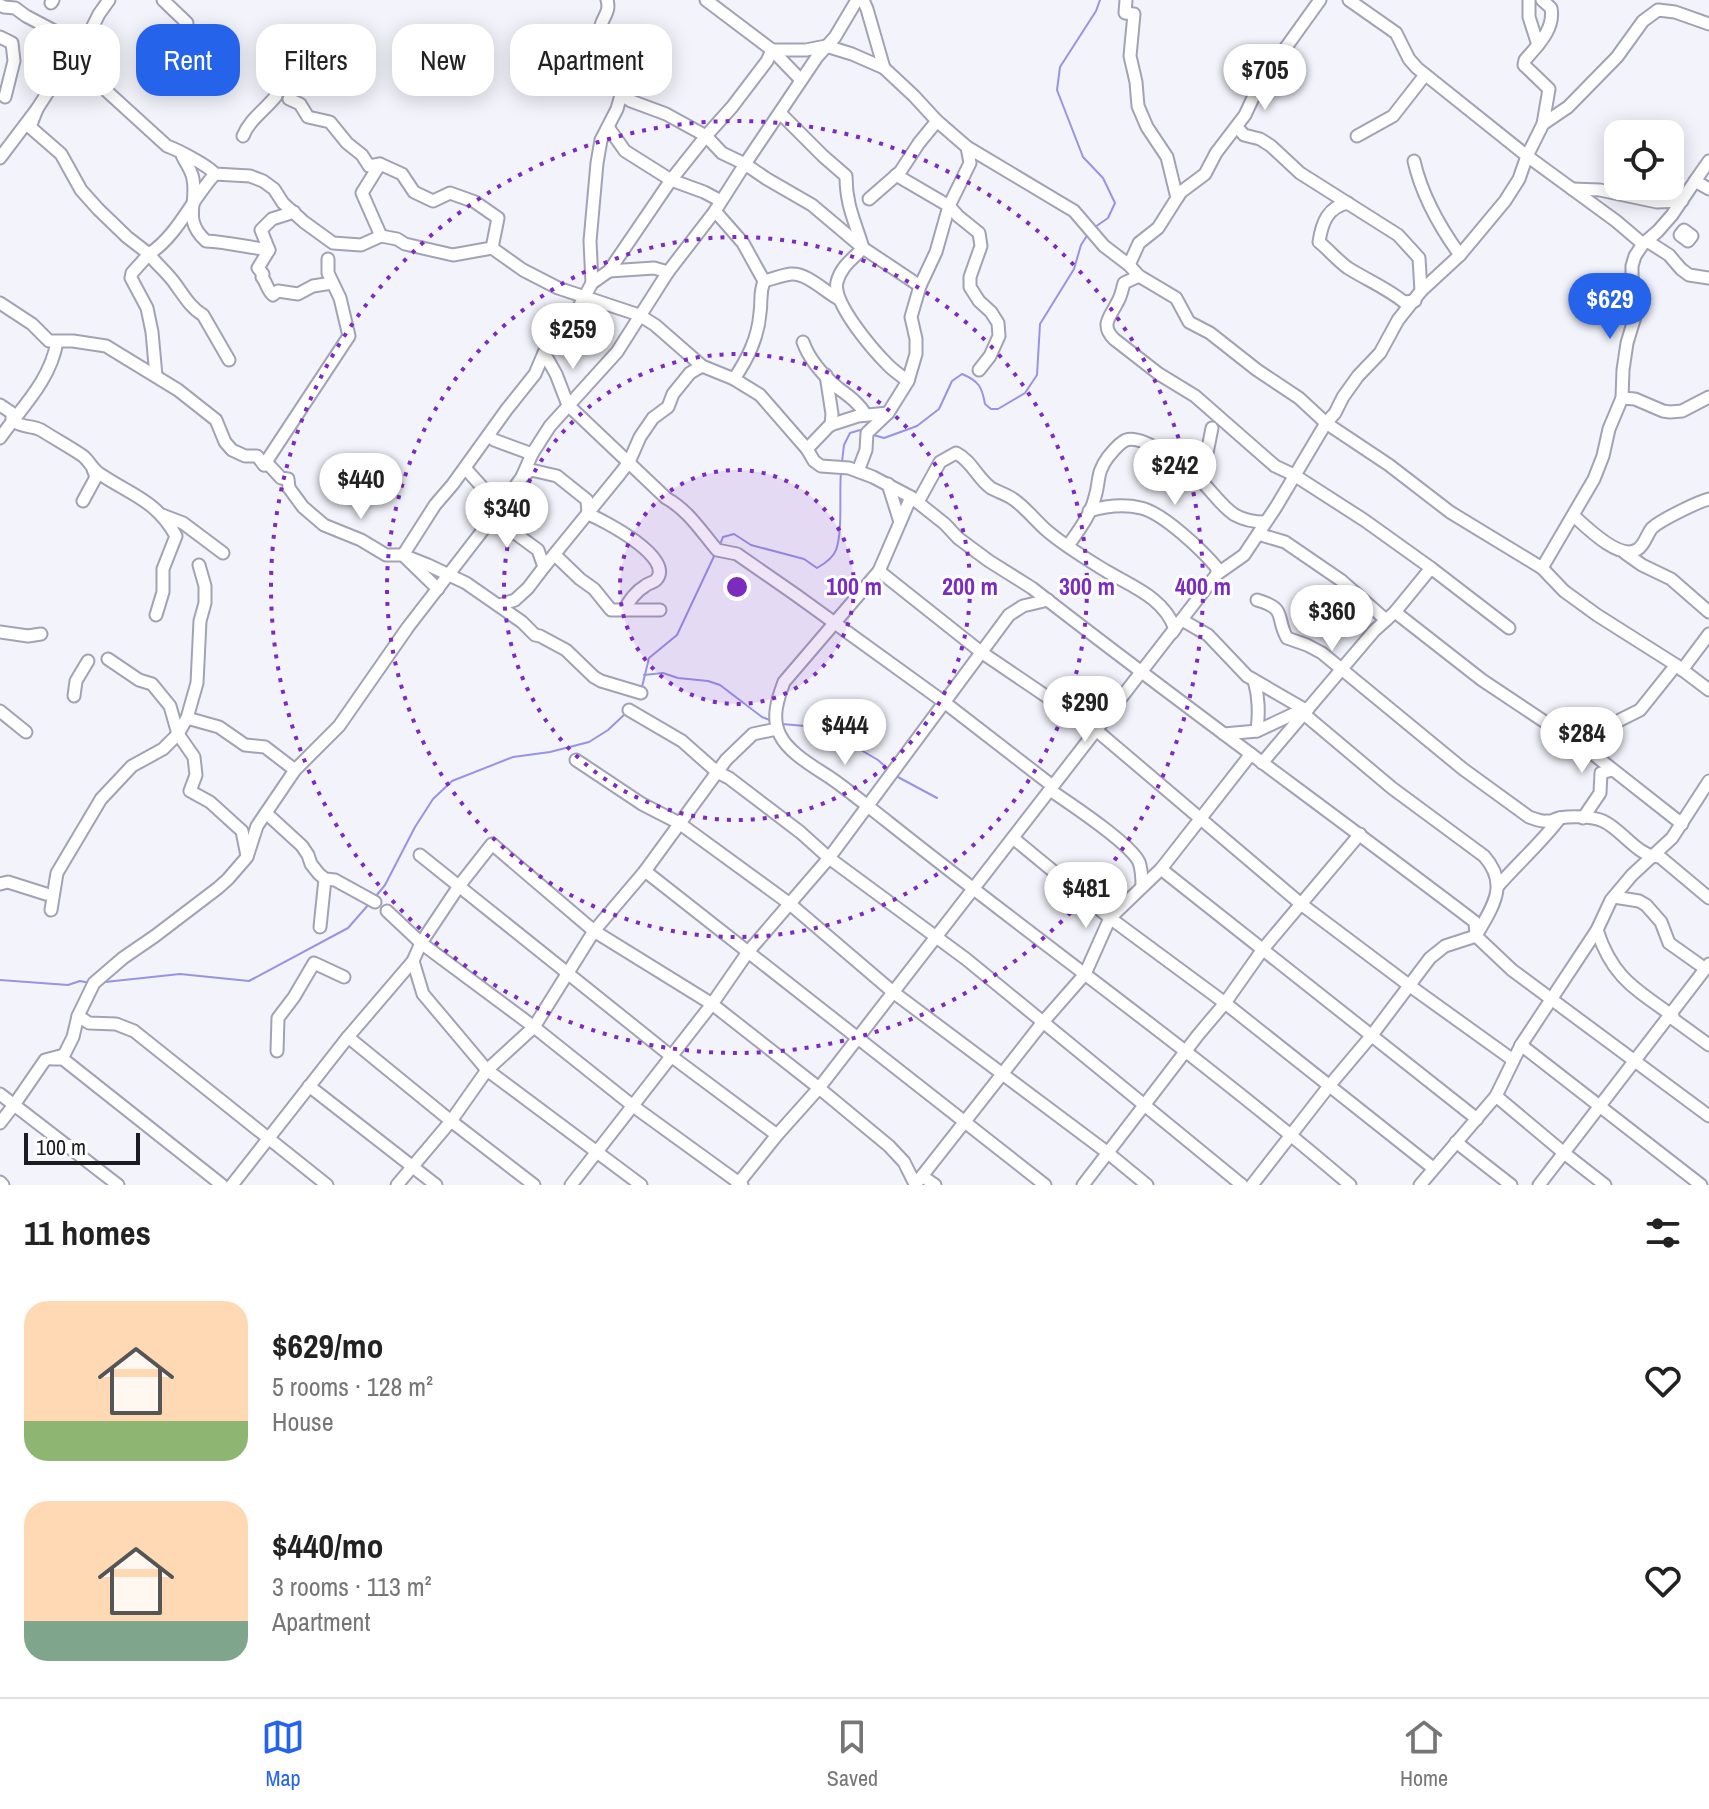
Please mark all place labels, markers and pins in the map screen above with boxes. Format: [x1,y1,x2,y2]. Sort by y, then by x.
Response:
pin: $705 [1218,44,1312,112]
pin: $629 [1563,273,1657,341]
pin: $259 [526,303,620,371]
pin: $242 [1128,439,1222,507]
pin: $440 [314,453,408,521]
pin: $340 [460,482,554,550]
centre of rings [723,573,751,601]
pin: $360 [1285,585,1379,653]
pin: $290 [1038,676,1132,744]
pin: $444 [798,699,892,767]
pin: $284 [1535,707,1629,775]
pin: $481 [1039,862,1133,930]

